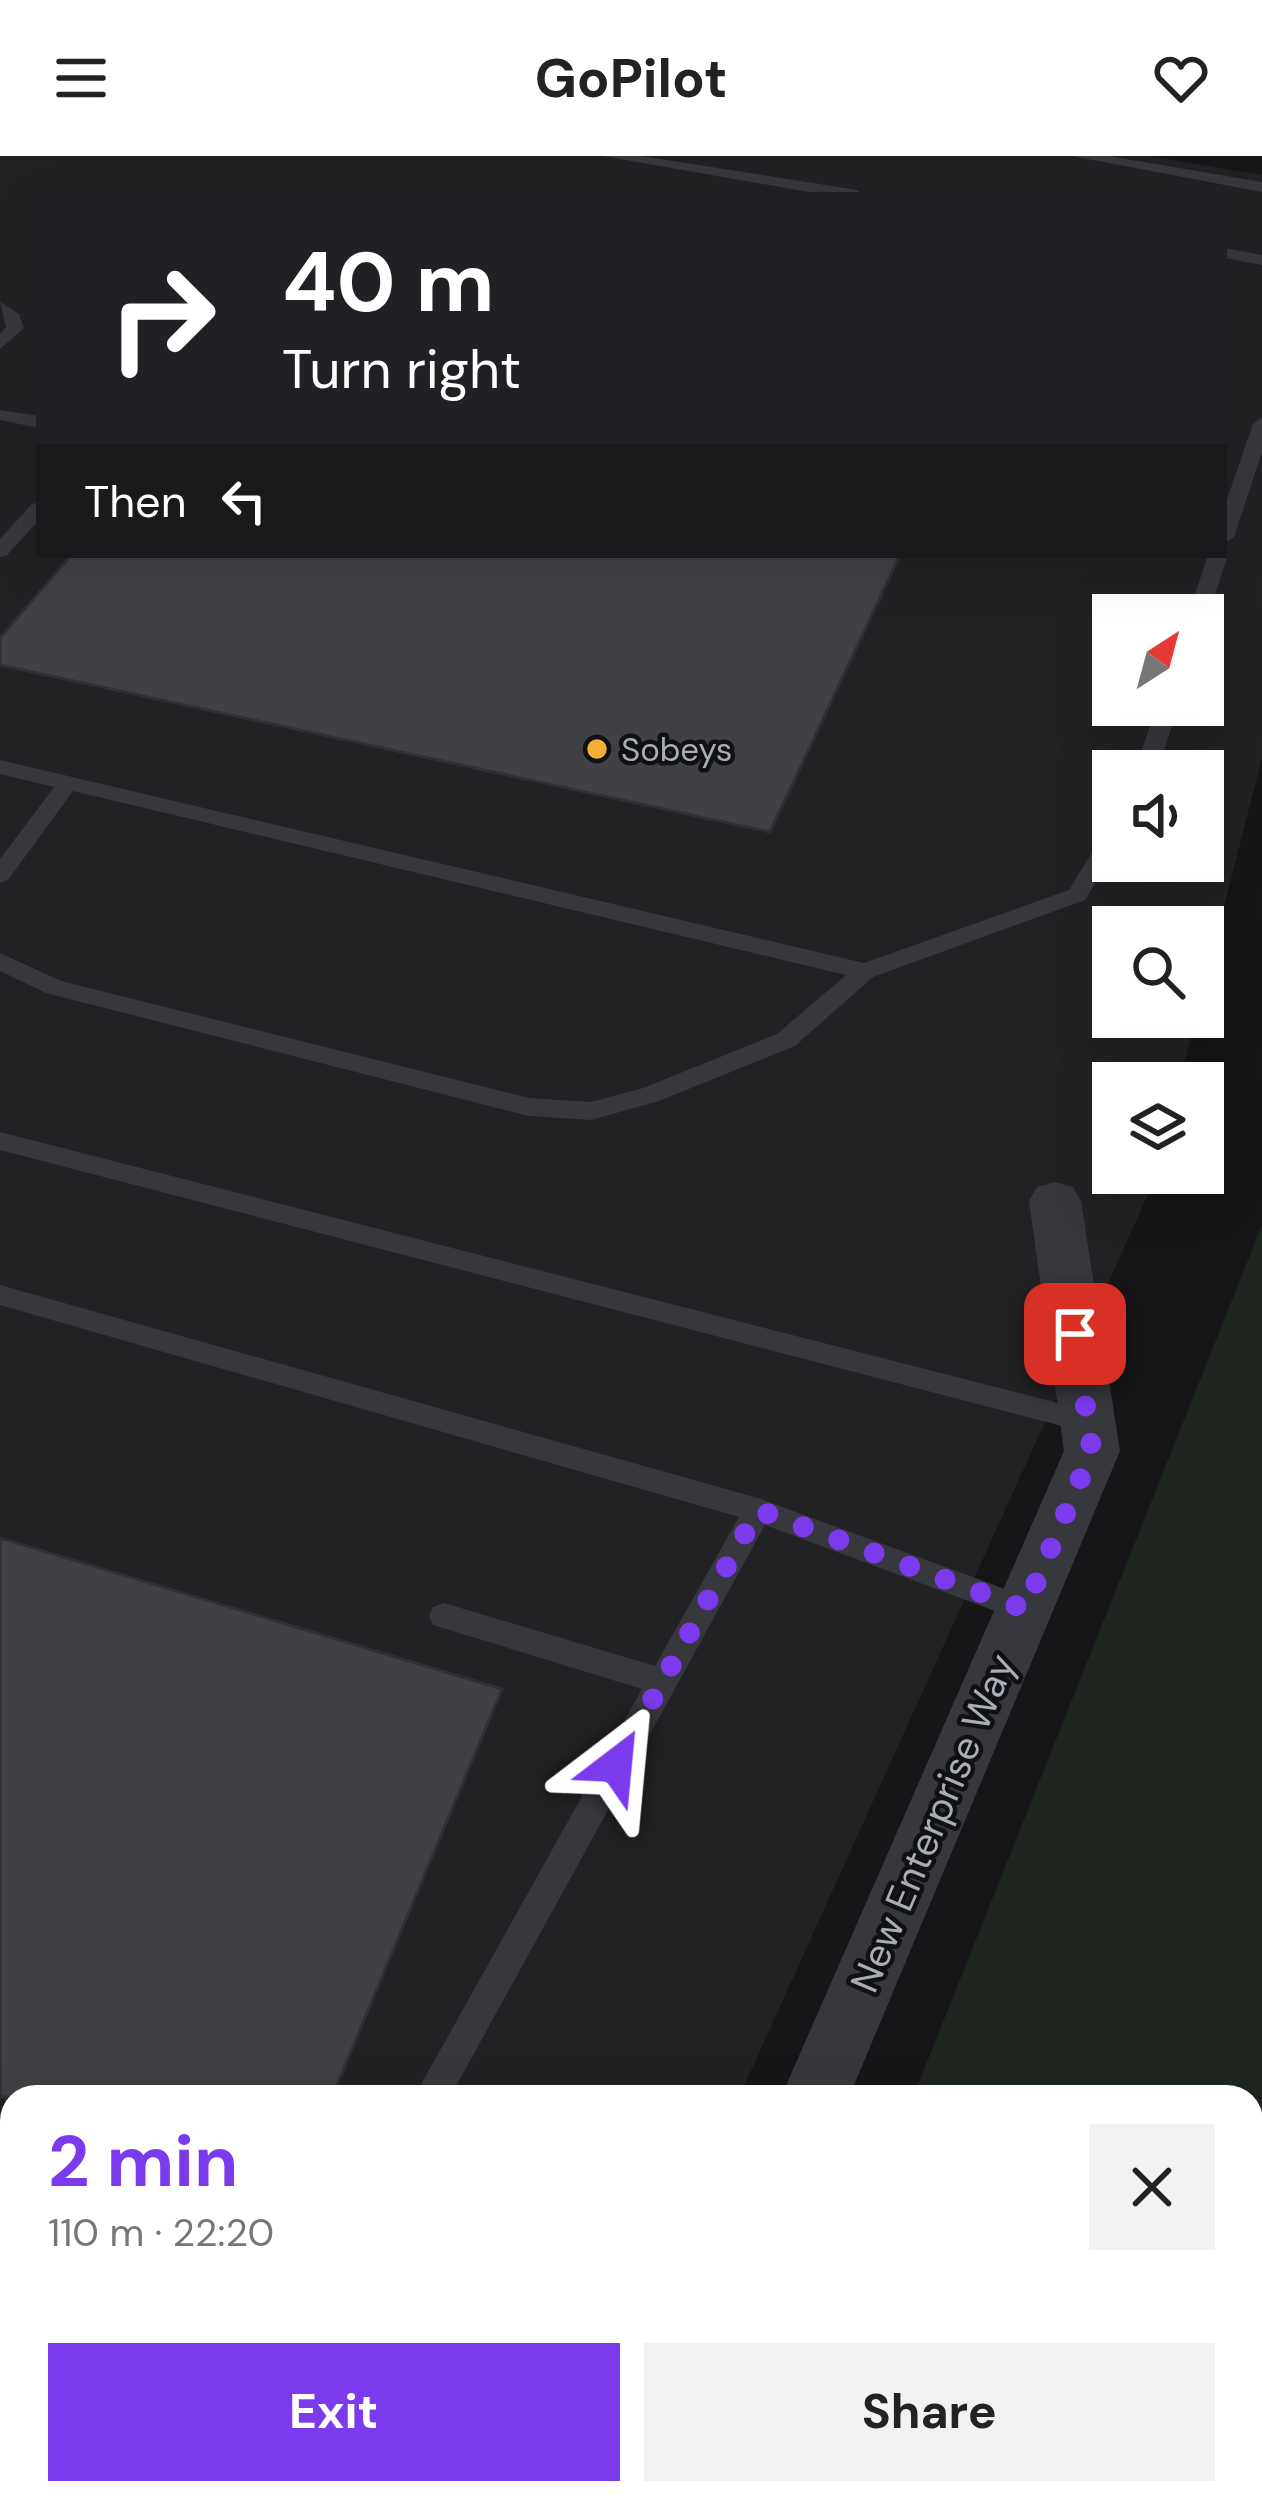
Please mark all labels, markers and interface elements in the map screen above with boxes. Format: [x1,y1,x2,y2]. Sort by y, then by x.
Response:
text: GoPilot [535,43,727,114]
icon: menu [48,45,114,111]
icon: heart [1148,45,1214,111]
text: 40 m [282,228,495,337]
icon: right [84,240,240,396]
text: Turn right [282,334,521,405]
icon: left [211,468,277,534]
text: Then [84,472,187,531]
north arrow [1092,594,1224,726]
map controls [1092,594,1224,1194]
place label: Sobeys [621,728,732,771]
marker: Sobeys [584,736,610,762]
button: sound [1092,750,1224,882]
button: search [1092,906,1224,1038]
button: layers [1092,1062,1224,1194]
pin [1024,1283,1126,1385]
icon: arrive [1042,1301,1108,1367]
street label: New Enterprise Way [839,1646,1027,2000]
position arrow [553,1702,679,1828]
text: 2 min [48,2115,238,2208]
button: close [1089,2124,1215,2250]
text: 110 m · 22:20 [48,2207,274,2258]
button: Exit [48,2343,620,2481]
button: Share [644,2343,1215,2481]

